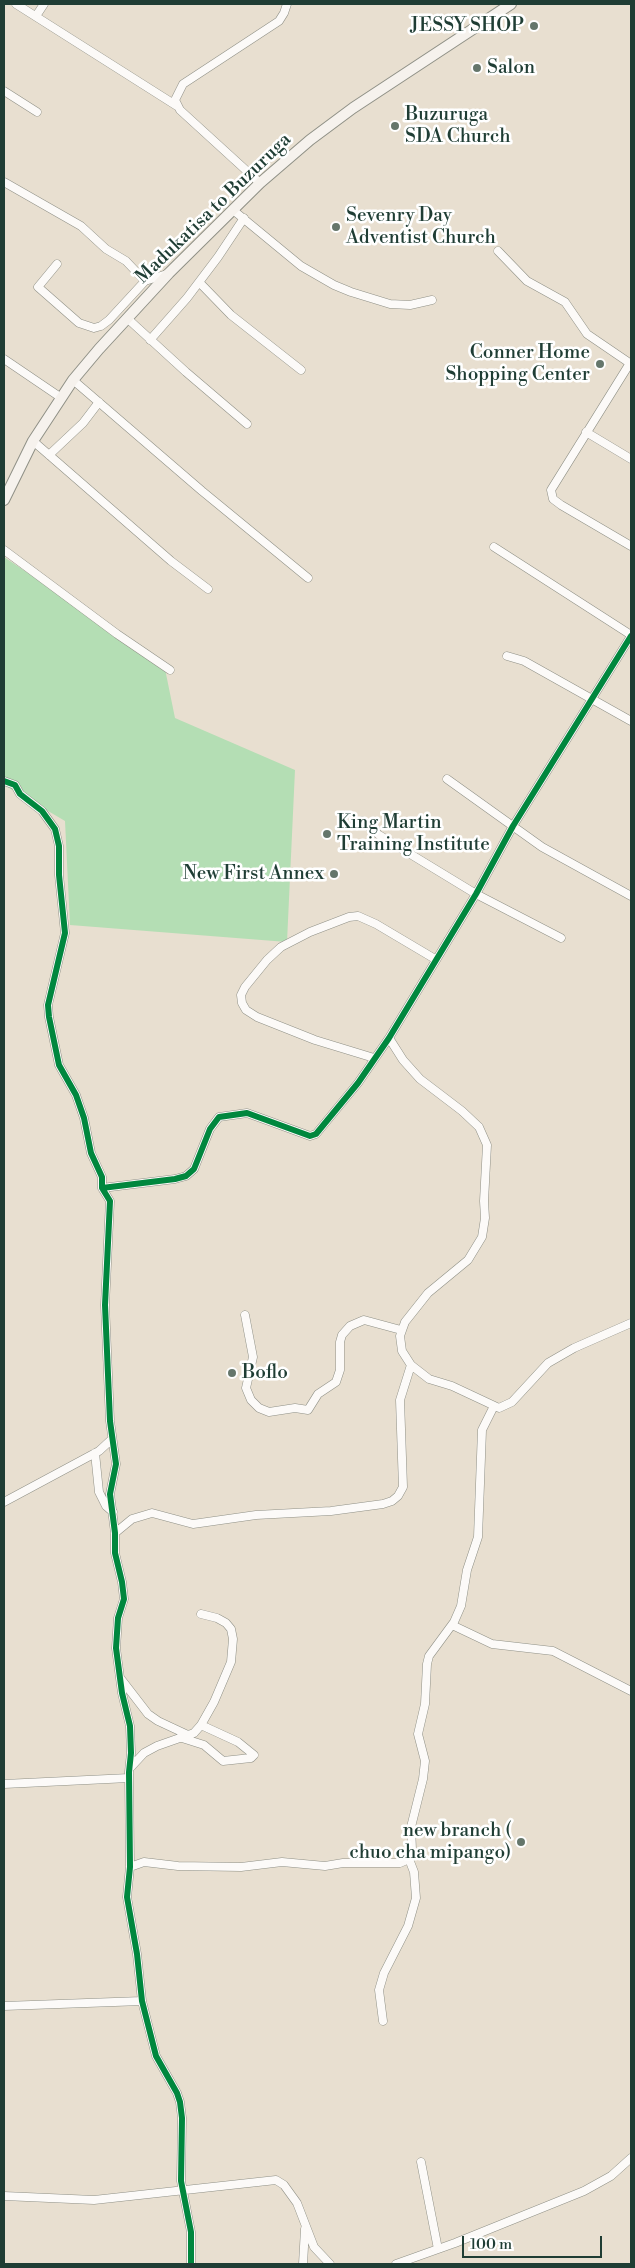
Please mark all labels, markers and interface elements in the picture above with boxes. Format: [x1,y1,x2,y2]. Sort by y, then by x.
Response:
place label: JESSY SHOP [410,15,524,37]
marker: JESSY SHOP [528,20,540,32]
place label: Salon [487,57,535,79]
marker: Salon [471,62,483,74]
place label: Buzuruga SDA Church [405,104,511,148]
marker: Buzuruga SDA Church [389,120,401,132]
street label: Madukatisa to Buzuruga [132,129,296,289]
place label: Sevenry Day Adventist Church [346,205,496,249]
marker: Sevenry Day Adventist Church [330,221,342,233]
place label: Conner Home Shopping Center [445,342,590,386]
marker: Conner Home Shopping Center [594,358,606,370]
place label: King Martin Training Institute [337,812,490,856]
marker: King Martin Training Institute [321,828,333,840]
place label: New First Annex [183,863,324,885]
marker: New First Annex [328,868,340,880]
place label: Boflo [242,1362,288,1384]
marker: Boflo [226,1367,238,1379]
place label: new branch ( chuo cha mipango) [349,1820,511,1864]
marker: new branch ( chuo cha mipango) [515,1836,527,1848]
scale bar [465,2226,605,2258]
text: 100 m [470,2235,512,2254]

